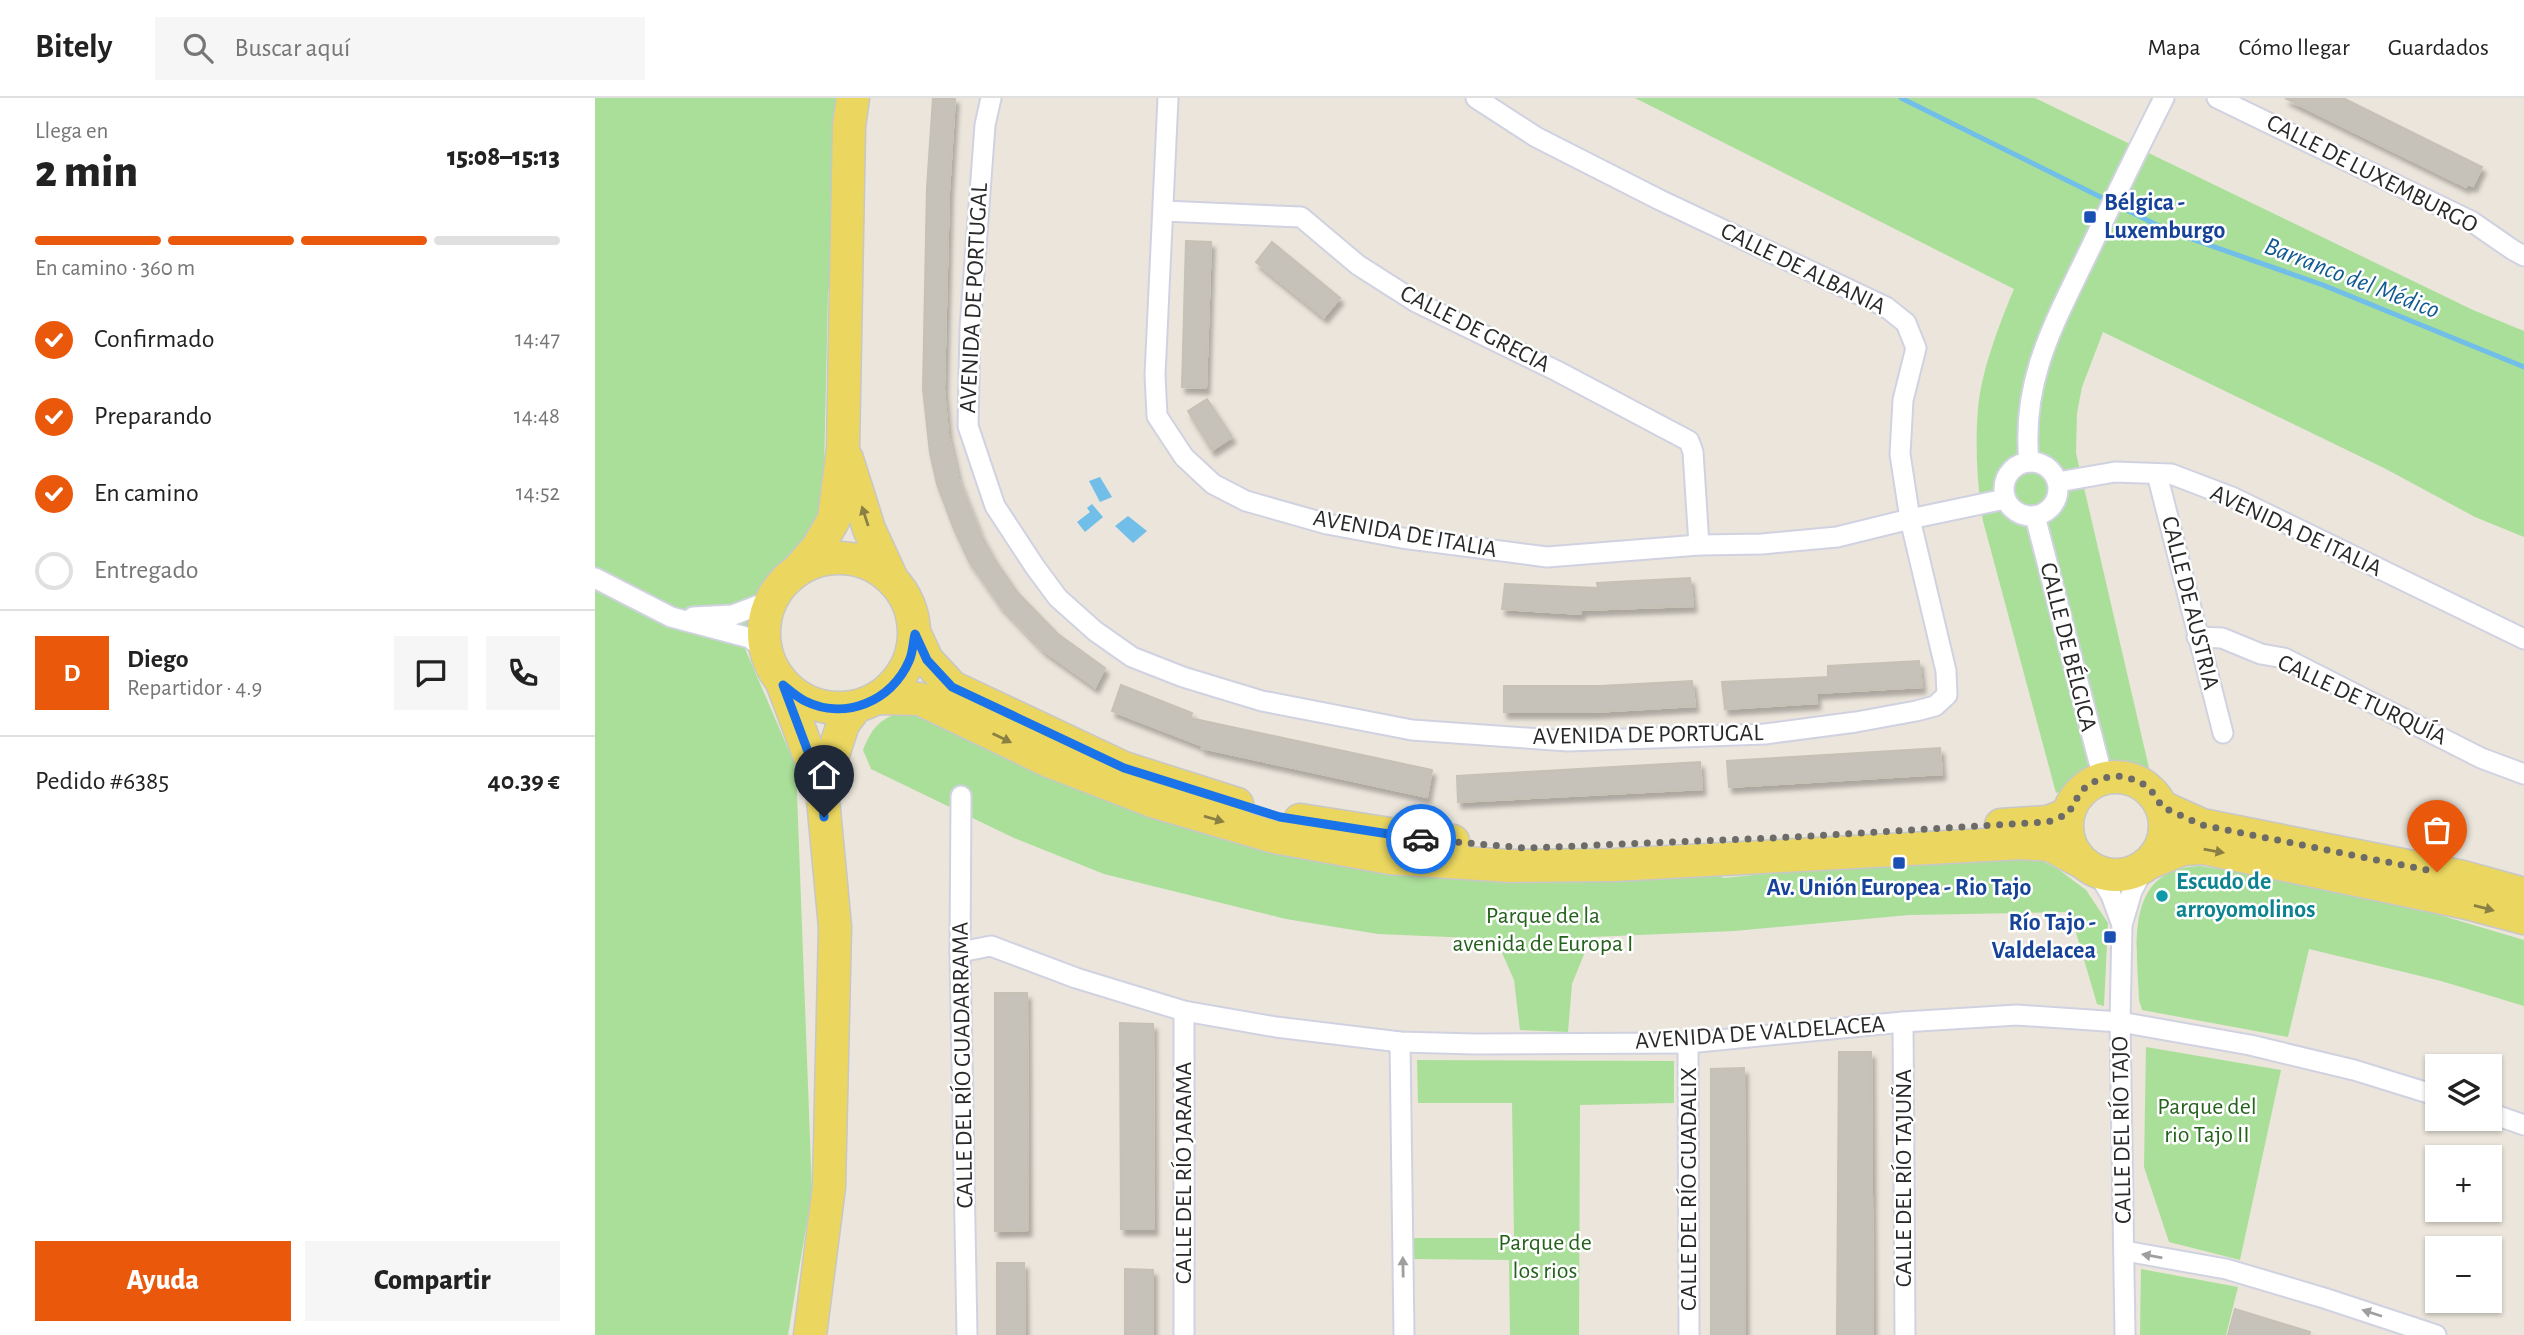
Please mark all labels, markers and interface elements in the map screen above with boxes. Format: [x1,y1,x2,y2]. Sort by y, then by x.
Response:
search box [155,17,645,80]
icon: search [179,29,217,67]
text: Bitely [35,31,113,64]
text: Buscar aquí [235,35,350,61]
text: Mapa [2147,36,2201,60]
text: Cómo llegar [2239,36,2350,60]
text: Guardados [2388,36,2489,60]
street label: CALLE DE LUXEMBURGO [2263,110,2481,238]
text: Llega en [35,120,108,143]
text: 15:08–15:13 [447,144,560,170]
text: 2 min [35,149,138,195]
street label: AVENIDA DE PORTUGAL [956,182,992,414]
place label: Bélgica - Luxemburgo [2104,191,2225,243]
marker: Bélgica - Luxemburgo [2082,209,2098,225]
street label: CALLE DE ALBANIA [1717,219,1889,319]
water label: Barranco del Médico [2261,233,2443,323]
text: En camino · 360 m [35,257,195,280]
street label: CALLE DE GRECIA [1396,281,1554,377]
icon: check [35,321,73,359]
text: Confirmado [94,326,215,352]
text: 14:47 [515,328,560,351]
icon: check [35,398,73,436]
text: Preparando [94,403,212,429]
text: 14:48 [514,405,560,428]
icon: check [35,475,73,513]
text: En camino [94,480,199,506]
street label: AVENIDA DE ITALIA [2207,481,2385,581]
text: 14:52 [516,482,560,505]
one-way arrow [859,505,870,526]
street label: AVENIDA DE ITALIA [1311,506,1499,562]
street label: CALLE DE AUSTRIA [2157,514,2223,692]
text: Entregado [94,557,199,583]
street label: CALLE DE BÉLGICA [2035,560,2103,734]
button: chat [394,636,468,710]
button: phone [486,636,560,710]
text: Diego [127,646,189,672]
street label: CALLE DE TURQUÍA [2274,649,2451,750]
text: D [63,660,81,686]
text: Repartidor · 4.9 [127,677,262,700]
street label: AVENIDA DE PORTUGAL [1533,721,1763,749]
one-way arrow [992,733,1012,744]
pin [794,745,854,817]
icon: home [805,756,843,794]
text: Pedido #6385 [35,768,169,794]
text: 40.39 € [488,768,560,794]
pin [2407,800,2467,872]
courier [1386,804,1456,874]
icon: bag [2418,811,2456,849]
one-way arrow [1204,815,1225,825]
icon: car [1402,820,1440,858]
one-way arrow [2203,846,2225,857]
marker: Av. Unión Europea - Rio Tajo [1891,855,1907,871]
place label: Escudo de arroyomolinos [2176,870,2315,922]
place label: Av. Unión Europea - Rio Tajo [1767,876,2032,900]
marker: Escudo de arroyomolinos [2154,888,2170,904]
one-way arrow [2473,903,2495,914]
park label: Parque de la avenida de Europa I [1452,904,1634,956]
place label: Río Tajo - Valdelacea [1992,911,2096,963]
street label: CALLE DEL RÍO GUADARRAMA [946,921,977,1209]
marker: Río Tajo - Valdelacea [2102,929,2118,945]
street label: AVENIDA DE VALDELACEA [1634,1012,1886,1054]
street label: CALLE DEL RÍO TAJO [2106,1036,2136,1224]
map controls [2425,1054,2502,1313]
button: layers [2425,1054,2502,1131]
street label: CALLE DEL RÍO JARAMA [1170,1062,1196,1284]
street label: CALLE DEL RÍO GUADALIX [1675,1067,1701,1311]
street label: CALLE DEL RÍO TAJUÑA [1890,1069,1916,1287]
park label: Parque del rio Tajo II [2157,1095,2257,1147]
button: + [2425,1145,2502,1222]
park label: Parque de los rios [1498,1231,1592,1283]
button: − [2425,1236,2502,1313]
button: Ayuda [35,1241,291,1321]
button: Compartir [305,1241,560,1321]
one-way arrow [2141,1250,2163,1261]
one-way arrow [1397,1256,1409,1278]
one-way arrow [2361,1308,2382,1318]

